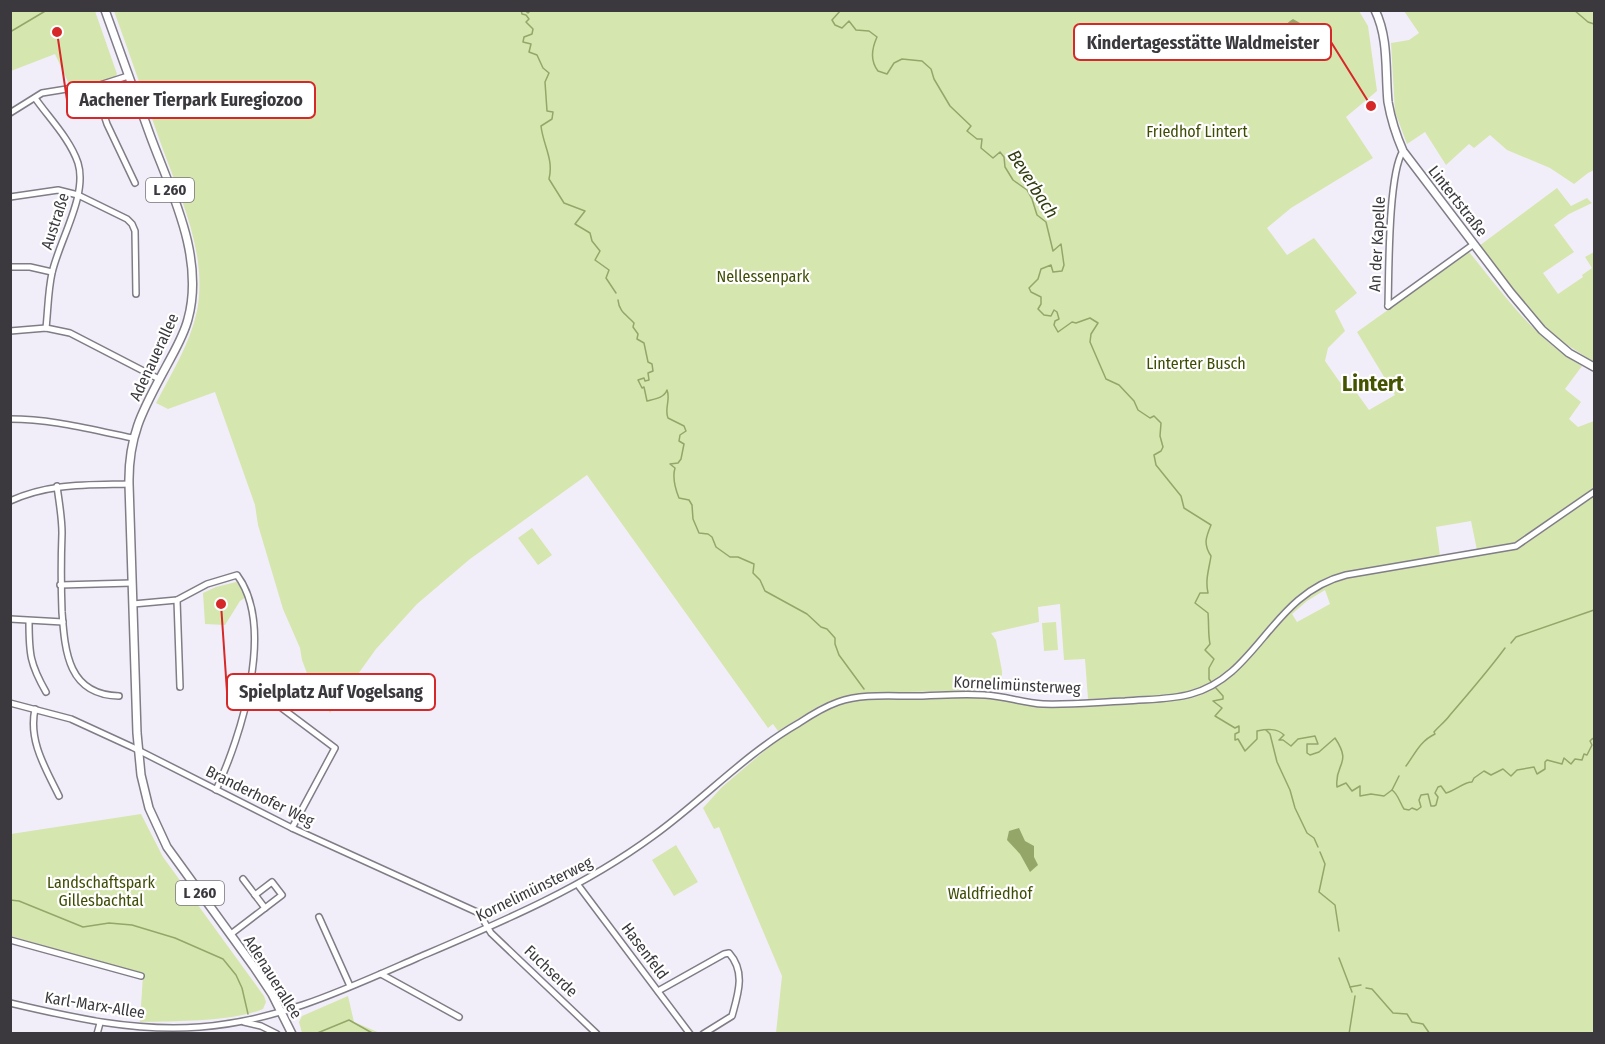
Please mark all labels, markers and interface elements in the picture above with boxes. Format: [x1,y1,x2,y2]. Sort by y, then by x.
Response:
callout: Kindertagesstätte Waldmeister [1074,24,1331,60]
text: Kindertagesstätte Waldmeister [1087,32,1320,54]
callout: Aachener Tierpark Euregiozoo [67,82,315,118]
text: Aachener Tierpark Euregiozoo [78,89,303,111]
park label: Friedhof Lintert [1146,122,1248,141]
water label: Beverbach [1003,146,1063,222]
street label: Lintertstraße [1424,162,1492,240]
road number: L 260 [146,178,194,202]
street label: Austraße [37,190,73,252]
street label: An der Kapelle [1365,196,1389,292]
park label: Nellessenpark [717,267,810,286]
street label: Adenauerallee [125,310,183,404]
park label: Linterter Busch [1146,354,1246,373]
district label: Lintert [1342,370,1404,397]
street label: Kornelimünsterweg [953,672,1081,698]
callout: Spielplatz Auf Vogelsang [227,674,435,710]
text: Spielplatz Auf Vogelsang [239,681,423,703]
street label: Branderhofer Weg [203,762,318,831]
street label: Kornelimünsterweg [473,852,596,925]
park label: Landschaftspark Gillesbachtal [47,873,156,910]
road number: L 260 [176,881,224,905]
park label: Waldfriedhof [948,884,1033,903]
street label: Hasenfeld [618,919,672,983]
street label: Adenauerallee [240,932,306,1022]
street label: Fuchserde [521,941,582,1001]
street label: Karl-Marx-Allee [43,988,147,1022]

